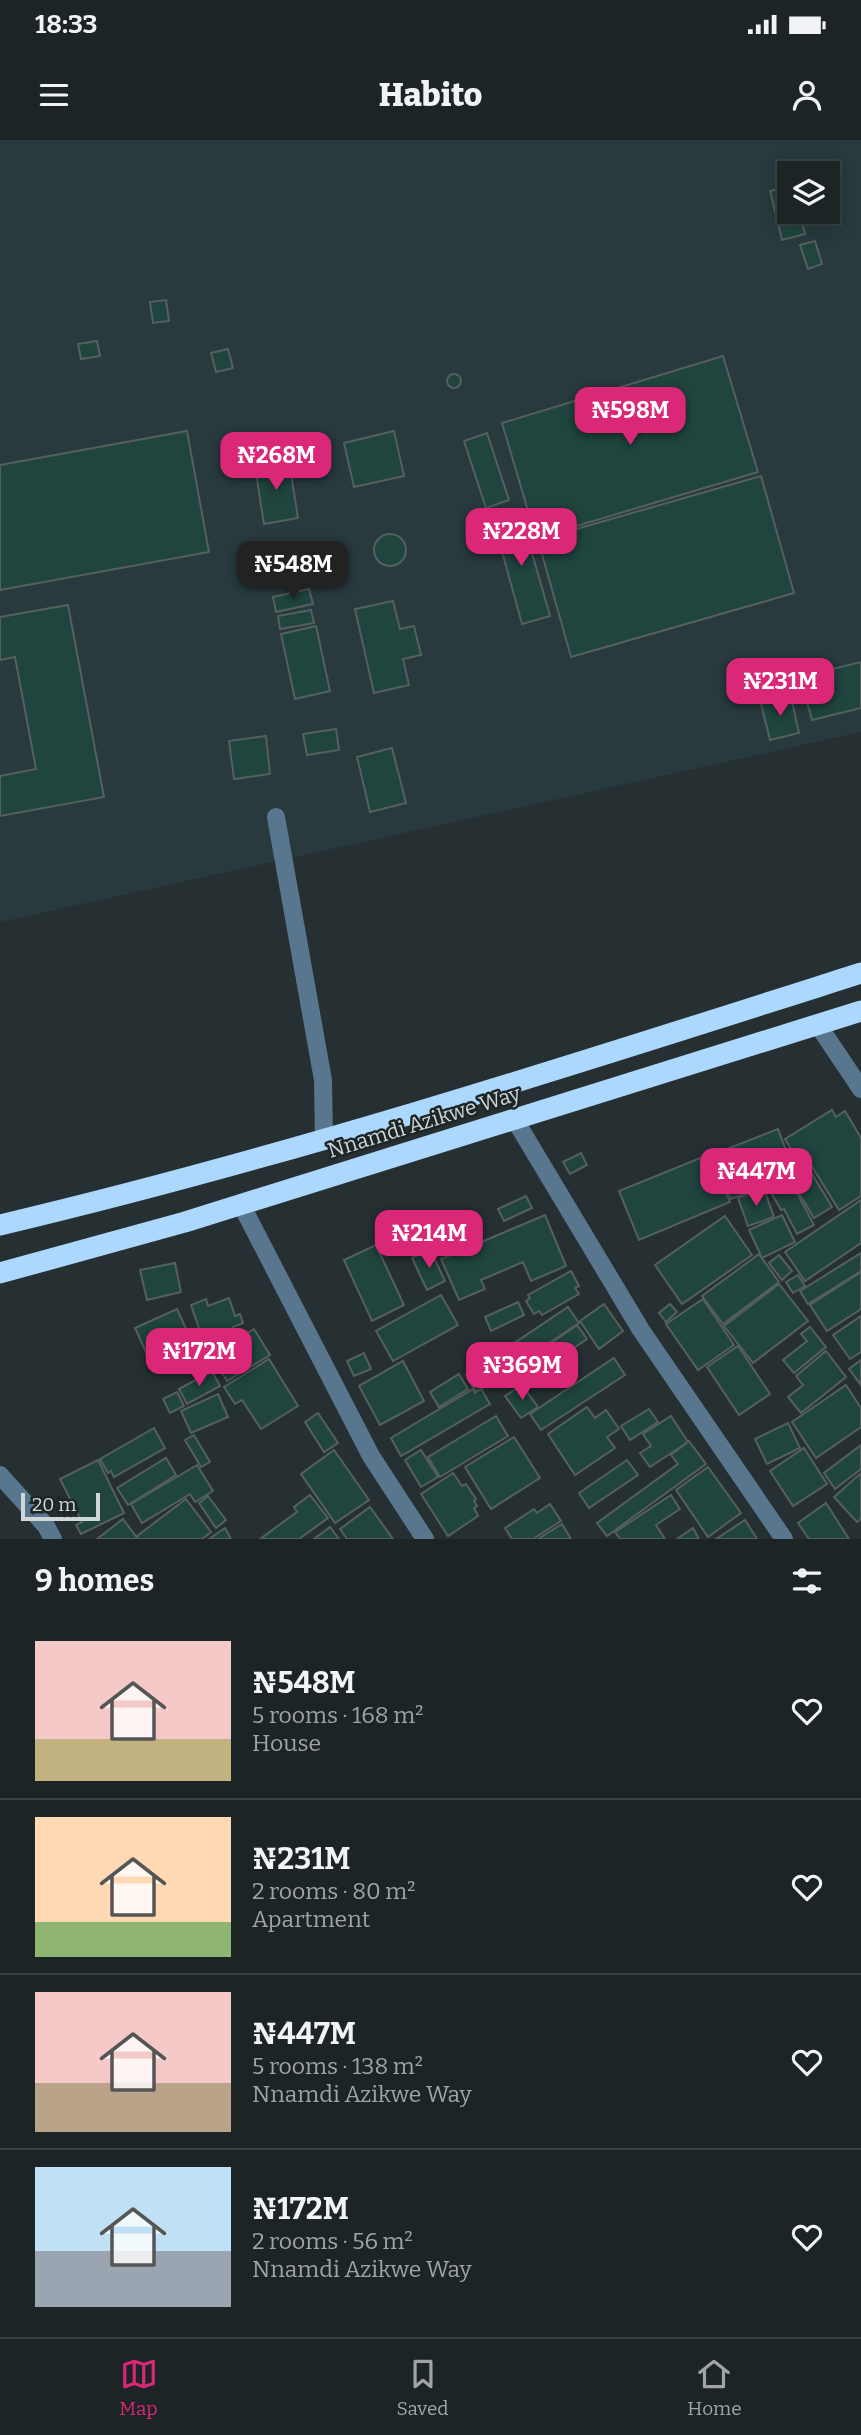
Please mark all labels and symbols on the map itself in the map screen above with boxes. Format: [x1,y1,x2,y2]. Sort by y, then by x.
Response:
pin: ₦598M [581,387,679,447]
pin: ₦268M [227,432,325,492]
pin: ₦228M [472,508,570,568]
pin: ₦548M [244,542,342,601]
pin: ₦231M [731,658,829,718]
street label: Nnamdi Azikwe Way [324,1080,525,1164]
pin: ₦447M [707,1149,805,1208]
pin: ₦214M [380,1210,478,1270]
pin: ₦172M [150,1328,248,1388]
pin: ₦369M [473,1342,571,1402]
scale bar [21,1490,100,1522]

